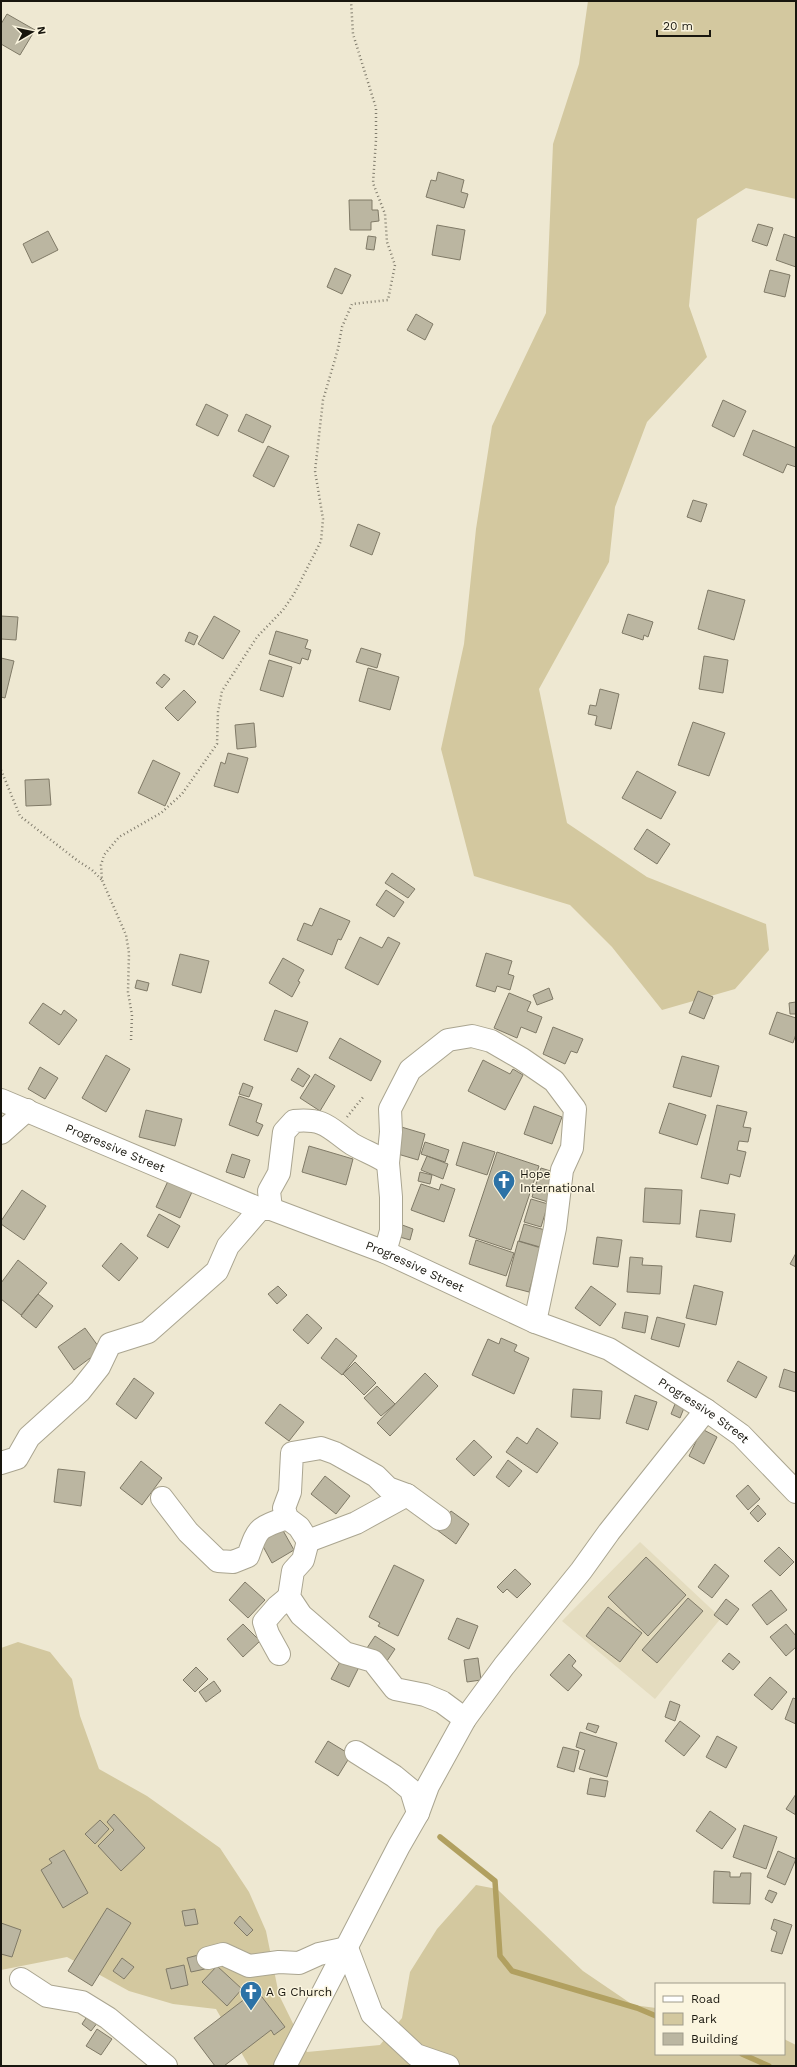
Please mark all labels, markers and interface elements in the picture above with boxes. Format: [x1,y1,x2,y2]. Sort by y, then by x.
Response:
north arrow [12,12,52,52]
scale bar [657,12,710,38]
text: 20 m [663,19,693,33]
text: N [34,25,48,36]
street label: Progressive Street [63,1121,167,1175]
place label: Hope International [520,1167,595,1195]
church icon: Hope International [491,1168,517,1201]
street label: Progressive Street [364,1238,466,1295]
street label: Progressive Street [656,1375,752,1446]
church icon: A G Church [238,1979,264,2012]
legend [655,1983,785,2055]
place label: A G Church [266,1985,332,1999]
text: Road [691,1992,720,2006]
text: Park [691,2012,717,2026]
text: Building [691,2032,738,2046]

